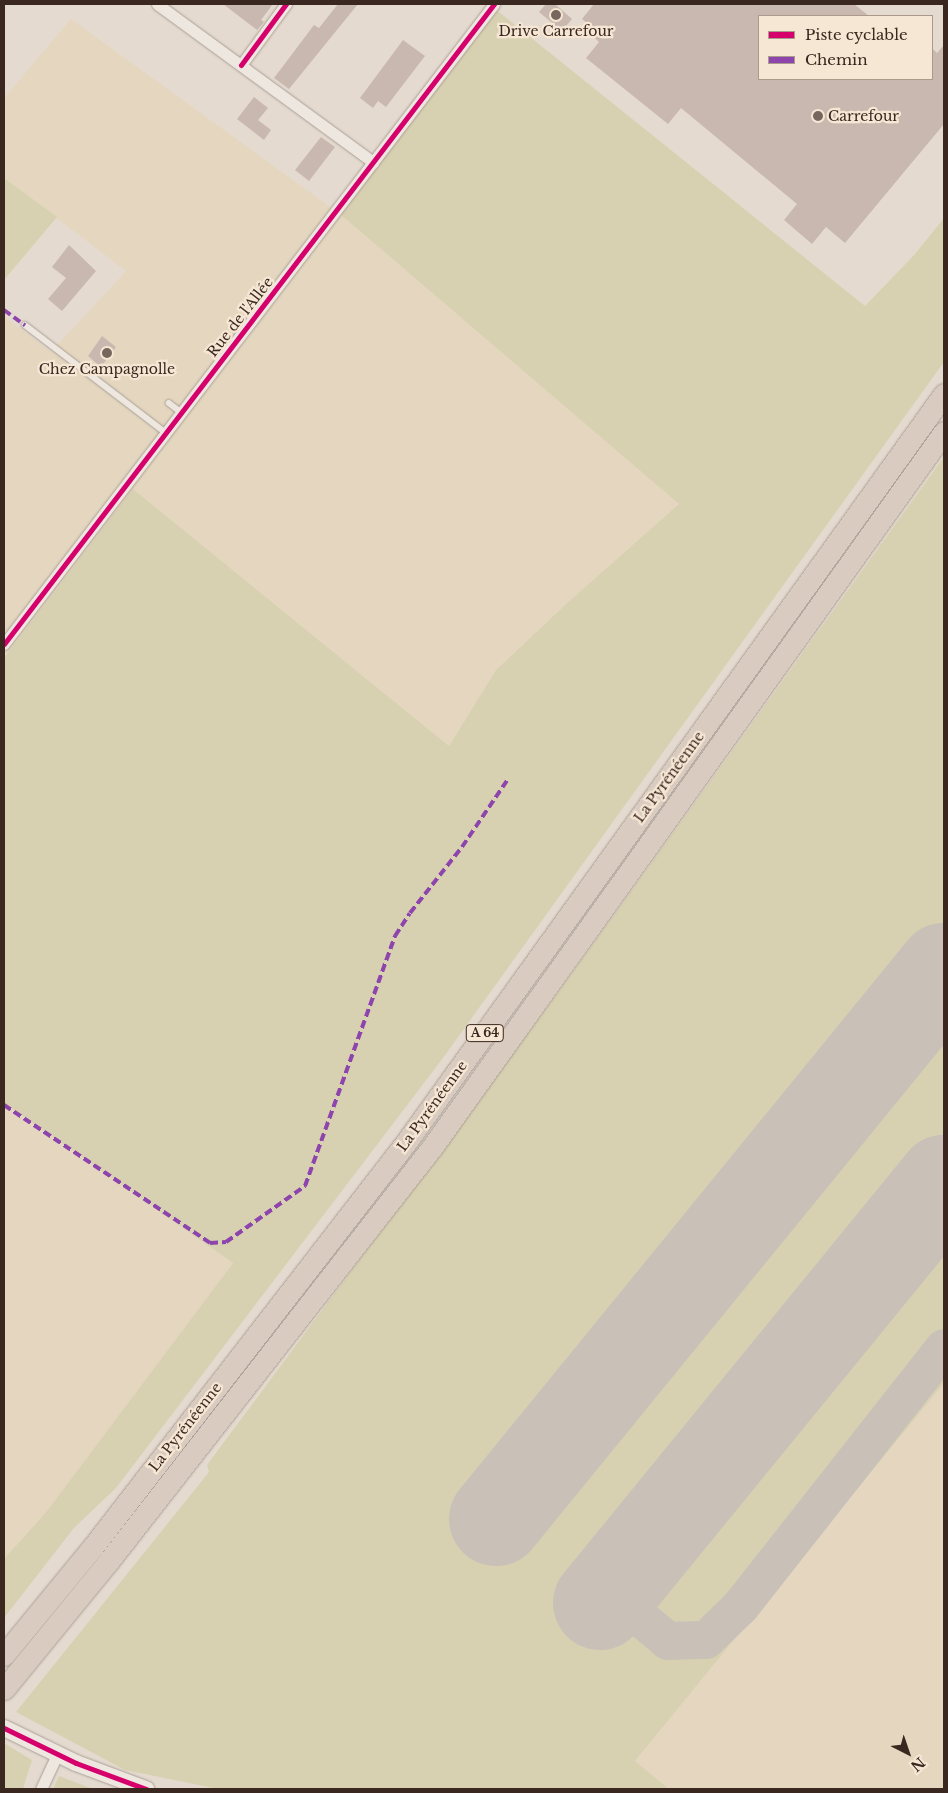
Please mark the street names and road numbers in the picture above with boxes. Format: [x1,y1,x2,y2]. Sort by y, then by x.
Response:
street label: Rue de l'Allée [204,274,276,360]
street label: La Pyrénéenne [630,728,708,826]
road number: A 64 [465,1024,505,1042]
street label: La Pyrénéenne [393,1057,471,1155]
street label: La Pyrénéenne [145,1379,225,1475]

